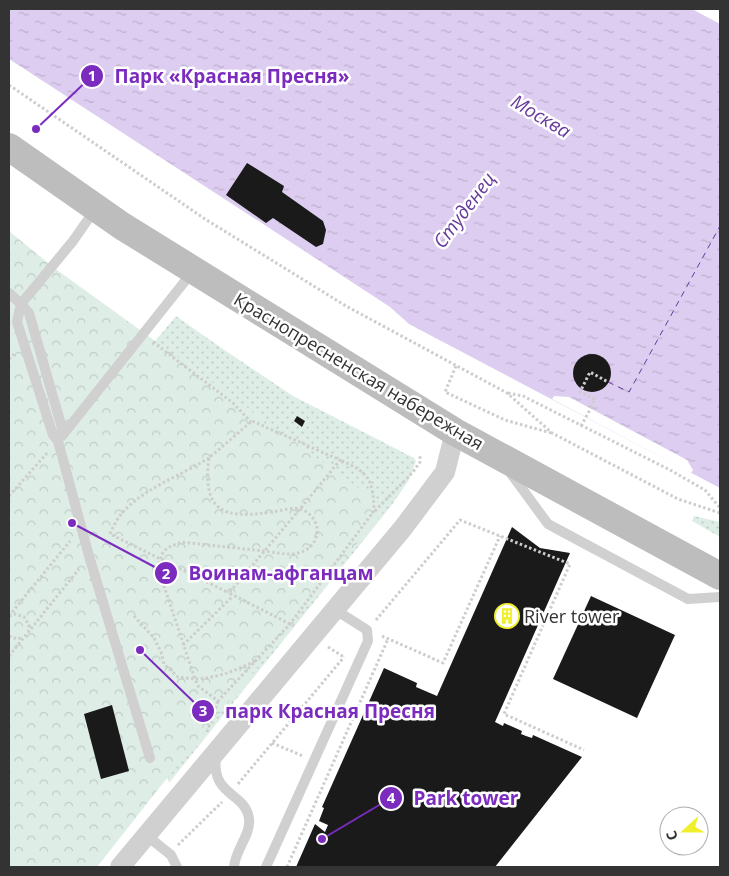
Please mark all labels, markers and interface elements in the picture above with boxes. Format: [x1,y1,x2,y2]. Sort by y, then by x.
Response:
callout: Парк «Красная Пресня» [79,59,359,93]
text: Парк «Красная Пресня» [114,63,350,89]
text: 1 [88,65,96,85]
water label: Москва [506,88,576,144]
water label: Студенец [427,167,501,253]
street label: Краснопресненская набережная [230,287,488,455]
callout: Воинам-афганцам [153,556,383,590]
text: Воинам-афганцам [188,560,374,586]
text: 2 [162,563,171,583]
building icon: River tower [494,603,520,629]
place label: River tower [524,604,620,628]
callout: парк Красная Пресня [190,694,445,728]
text: парк Красная Пресня [225,698,435,724]
text: 3 [199,700,207,720]
callout: Park tower [379,781,529,815]
text: Park tower [414,785,519,811]
text: 4 [387,787,396,807]
north arrow [659,806,709,856]
text: С [661,828,682,843]

